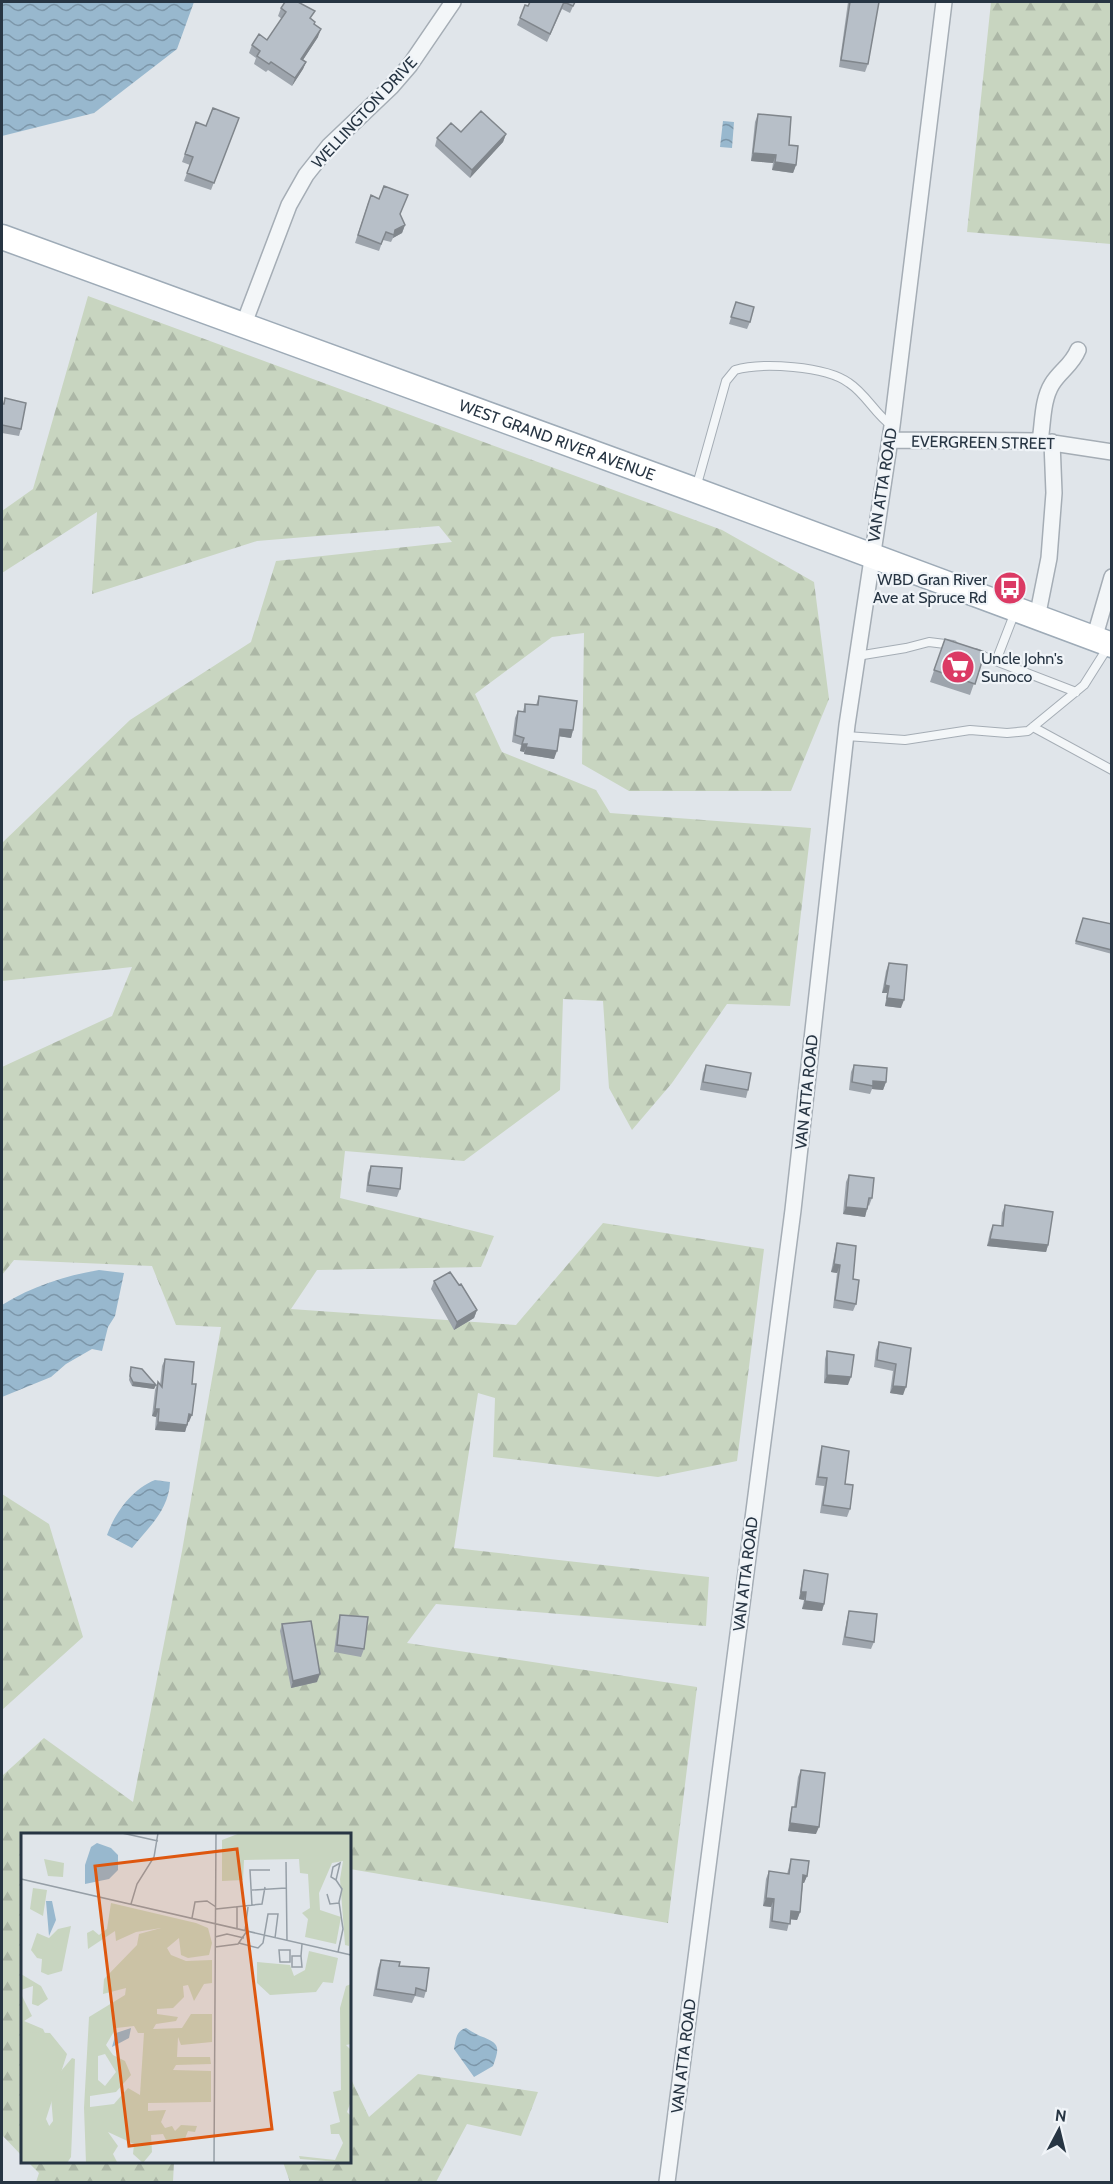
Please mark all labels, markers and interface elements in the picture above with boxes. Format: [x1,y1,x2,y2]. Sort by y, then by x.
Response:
street label: WELLINGTON DRIVE [308,53,421,172]
street label: WEST GRAND RIVER AVENUE [456,396,658,485]
street label: VAN ATTA ROAD [864,426,901,544]
street label: EVERGREEN STREET [911,432,1056,453]
place label: WBD Gran River Ave at Spruce Rd [873,570,988,607]
bus stop icon: WBD Gran River Ave at Spruce Rd [992,570,1028,606]
supermarket icon: Uncle John's Sunoco [940,649,976,685]
place label: Uncle John's Sunoco [981,649,1064,686]
street label: VAN ATTA ROAD [791,1034,822,1151]
street label: VAN ATTA ROAD [729,1516,762,1633]
inset map [21,1833,351,2163]
street label: VAN ATTA ROAD [667,1998,700,2115]
north arrow [1029,2100,1089,2160]
text: N [1054,2105,1068,2126]

